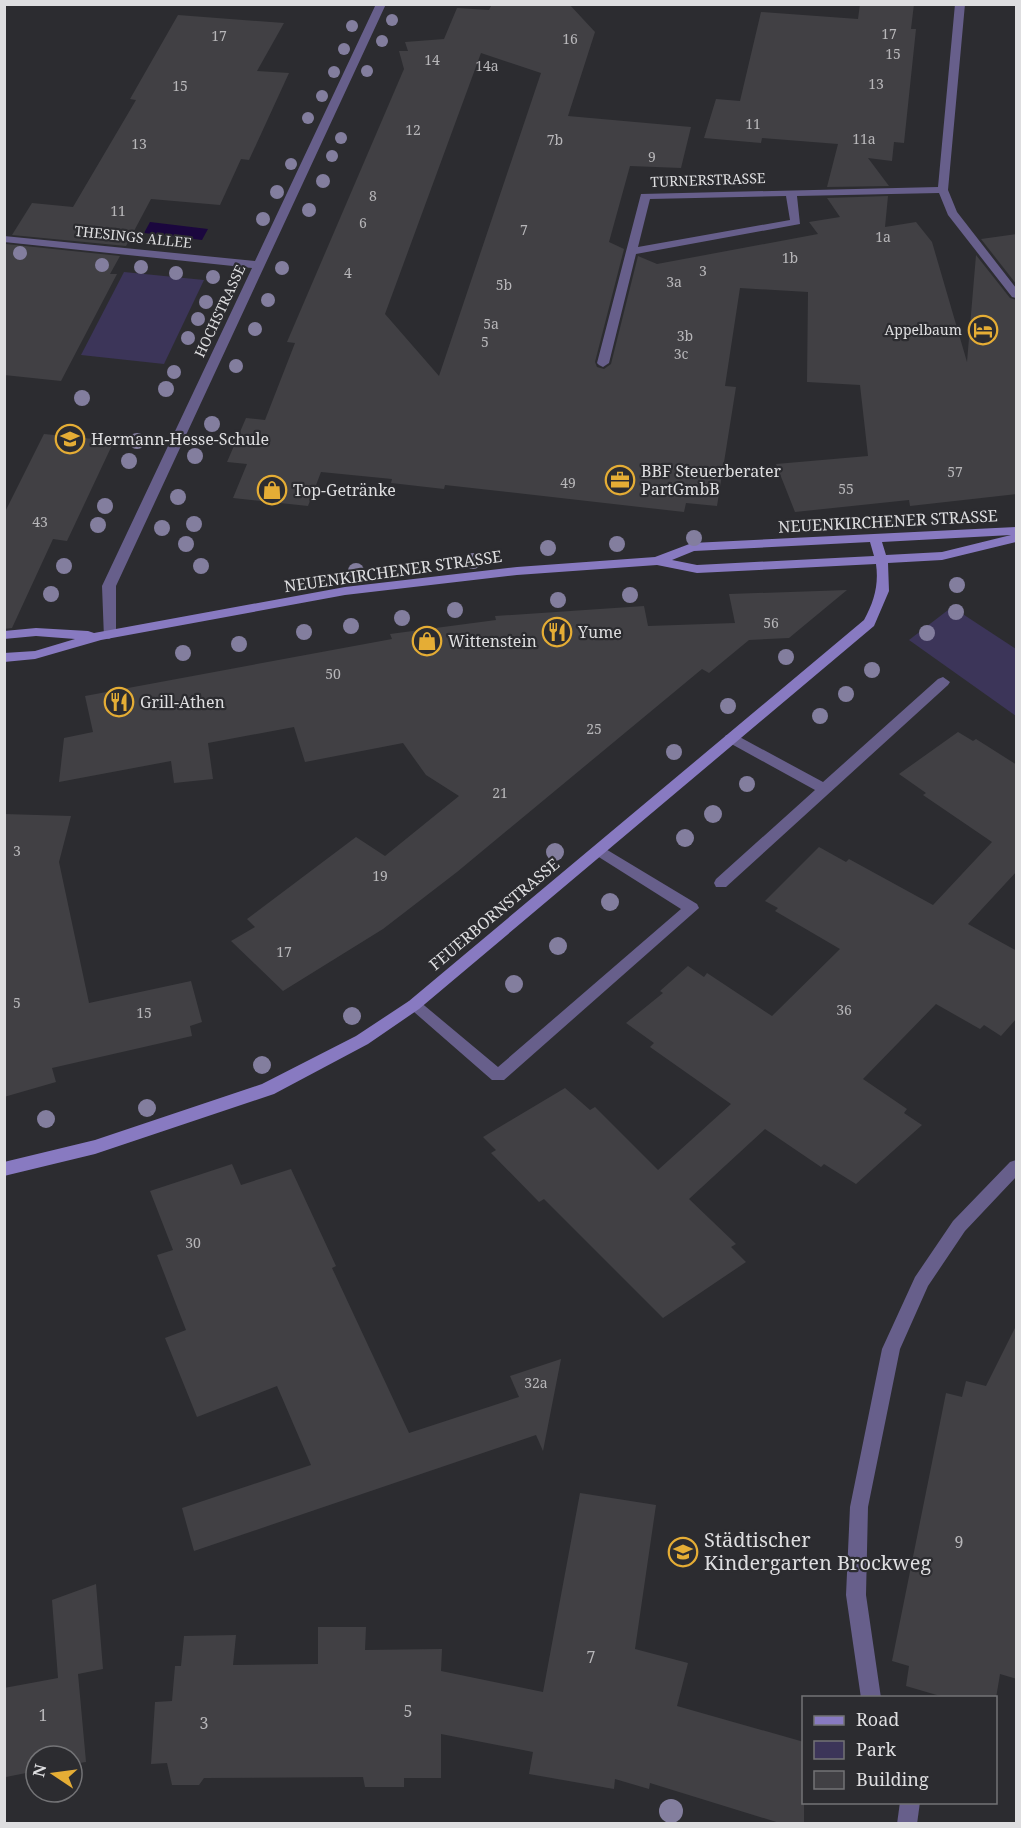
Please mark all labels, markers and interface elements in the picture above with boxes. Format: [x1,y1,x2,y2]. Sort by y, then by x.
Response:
house number: 17 [881,24,897,43]
house number: 17 [211,26,227,45]
house number: 16 [562,29,578,48]
house number: 15 [885,44,901,63]
house number: 14 [424,50,440,69]
house number: 14a [475,56,499,75]
house number: 13 [868,74,884,93]
house number: 15 [172,76,188,95]
house number: 11 [745,114,761,133]
house number: 12 [405,120,421,139]
house number: 11a [852,129,876,148]
house number: 7b [547,130,563,149]
house number: 13 [131,134,147,153]
house number: 9 [648,147,656,166]
street label: TURNERSTRASSE [650,168,766,191]
house number: 8 [369,186,377,205]
house number: 11 [110,201,126,220]
house number: 6 [359,213,367,232]
house number: 7 [520,220,528,239]
street label: THESINGS ALLEE [73,221,193,252]
house number: 1a [875,227,891,246]
house number: 1b [782,248,798,267]
street label: HOCHSTRASSE [190,261,249,360]
house number: 3 [699,261,707,280]
house number: 4 [344,263,352,282]
house number: 3a [666,272,682,291]
house number: 5b [496,275,512,294]
house number: 5a [483,314,499,333]
hotel icon: Appelbaum [967,314,999,346]
place label: Appelbaum [885,320,962,339]
house number: 3b [677,326,693,345]
house number: 5 [481,332,489,351]
house number: 3c [674,344,688,363]
school or university icon: Hermann-Hesse-Schule [54,423,86,455]
place label: Hermann-Hesse-Schule [91,428,269,450]
place label: BBF Steuerberater PartGmbB [641,460,781,500]
house number: 57 [947,462,963,481]
office icon: BBF Steuerberater PartGmbB [604,464,636,496]
house number: 49 [560,473,576,492]
shop icon: Top-Getränke [256,474,288,506]
place label: Top-Getränke [293,479,396,501]
house number: 55 [838,479,854,498]
street label: NEUENKIRCHENER STRASSE [778,504,998,538]
house number: 43 [32,512,48,531]
street label: NEUENKIRCHENER STRASSE [283,545,503,597]
house number: 56 [763,613,779,632]
restaurant icon: Yume [541,616,573,648]
place label: Yume [577,621,622,643]
shop icon: Wittenstein [411,625,443,657]
place label: Wittenstein [448,630,537,652]
house number: 50 [325,664,341,683]
restaurant icon: Grill-Athen [103,686,135,718]
place label: Grill-Athen [140,691,225,713]
house number: 25 [586,719,602,738]
house number: 21 [492,783,508,802]
house number: 3 [13,841,21,860]
street label: FEUERBORNSTRASSE [424,853,564,975]
house number: 19 [372,866,388,885]
house number: 17 [276,942,292,961]
house number: 5 [13,993,21,1012]
house number: 36 [836,1000,852,1019]
house number: 15 [136,1003,152,1022]
house number: 30 [185,1233,201,1252]
house number: 32a [524,1373,548,1392]
place label: Städtischer Kindergarten Brockweg [704,1526,931,1576]
house number: 9 [955,1531,963,1553]
school or university icon: Städtischer Kindergarten Brockweg [667,1536,699,1568]
house number: 7 [587,1646,596,1668]
legend [802,1696,997,1804]
house number: 5 [404,1700,412,1722]
house number: 1 [39,1704,47,1726]
text: Road [856,1707,899,1731]
house number: 3 [200,1712,209,1734]
text: Park [856,1737,896,1761]
north arrow [24,1744,84,1804]
text: N [27,1762,52,1779]
text: Building [856,1767,929,1791]

